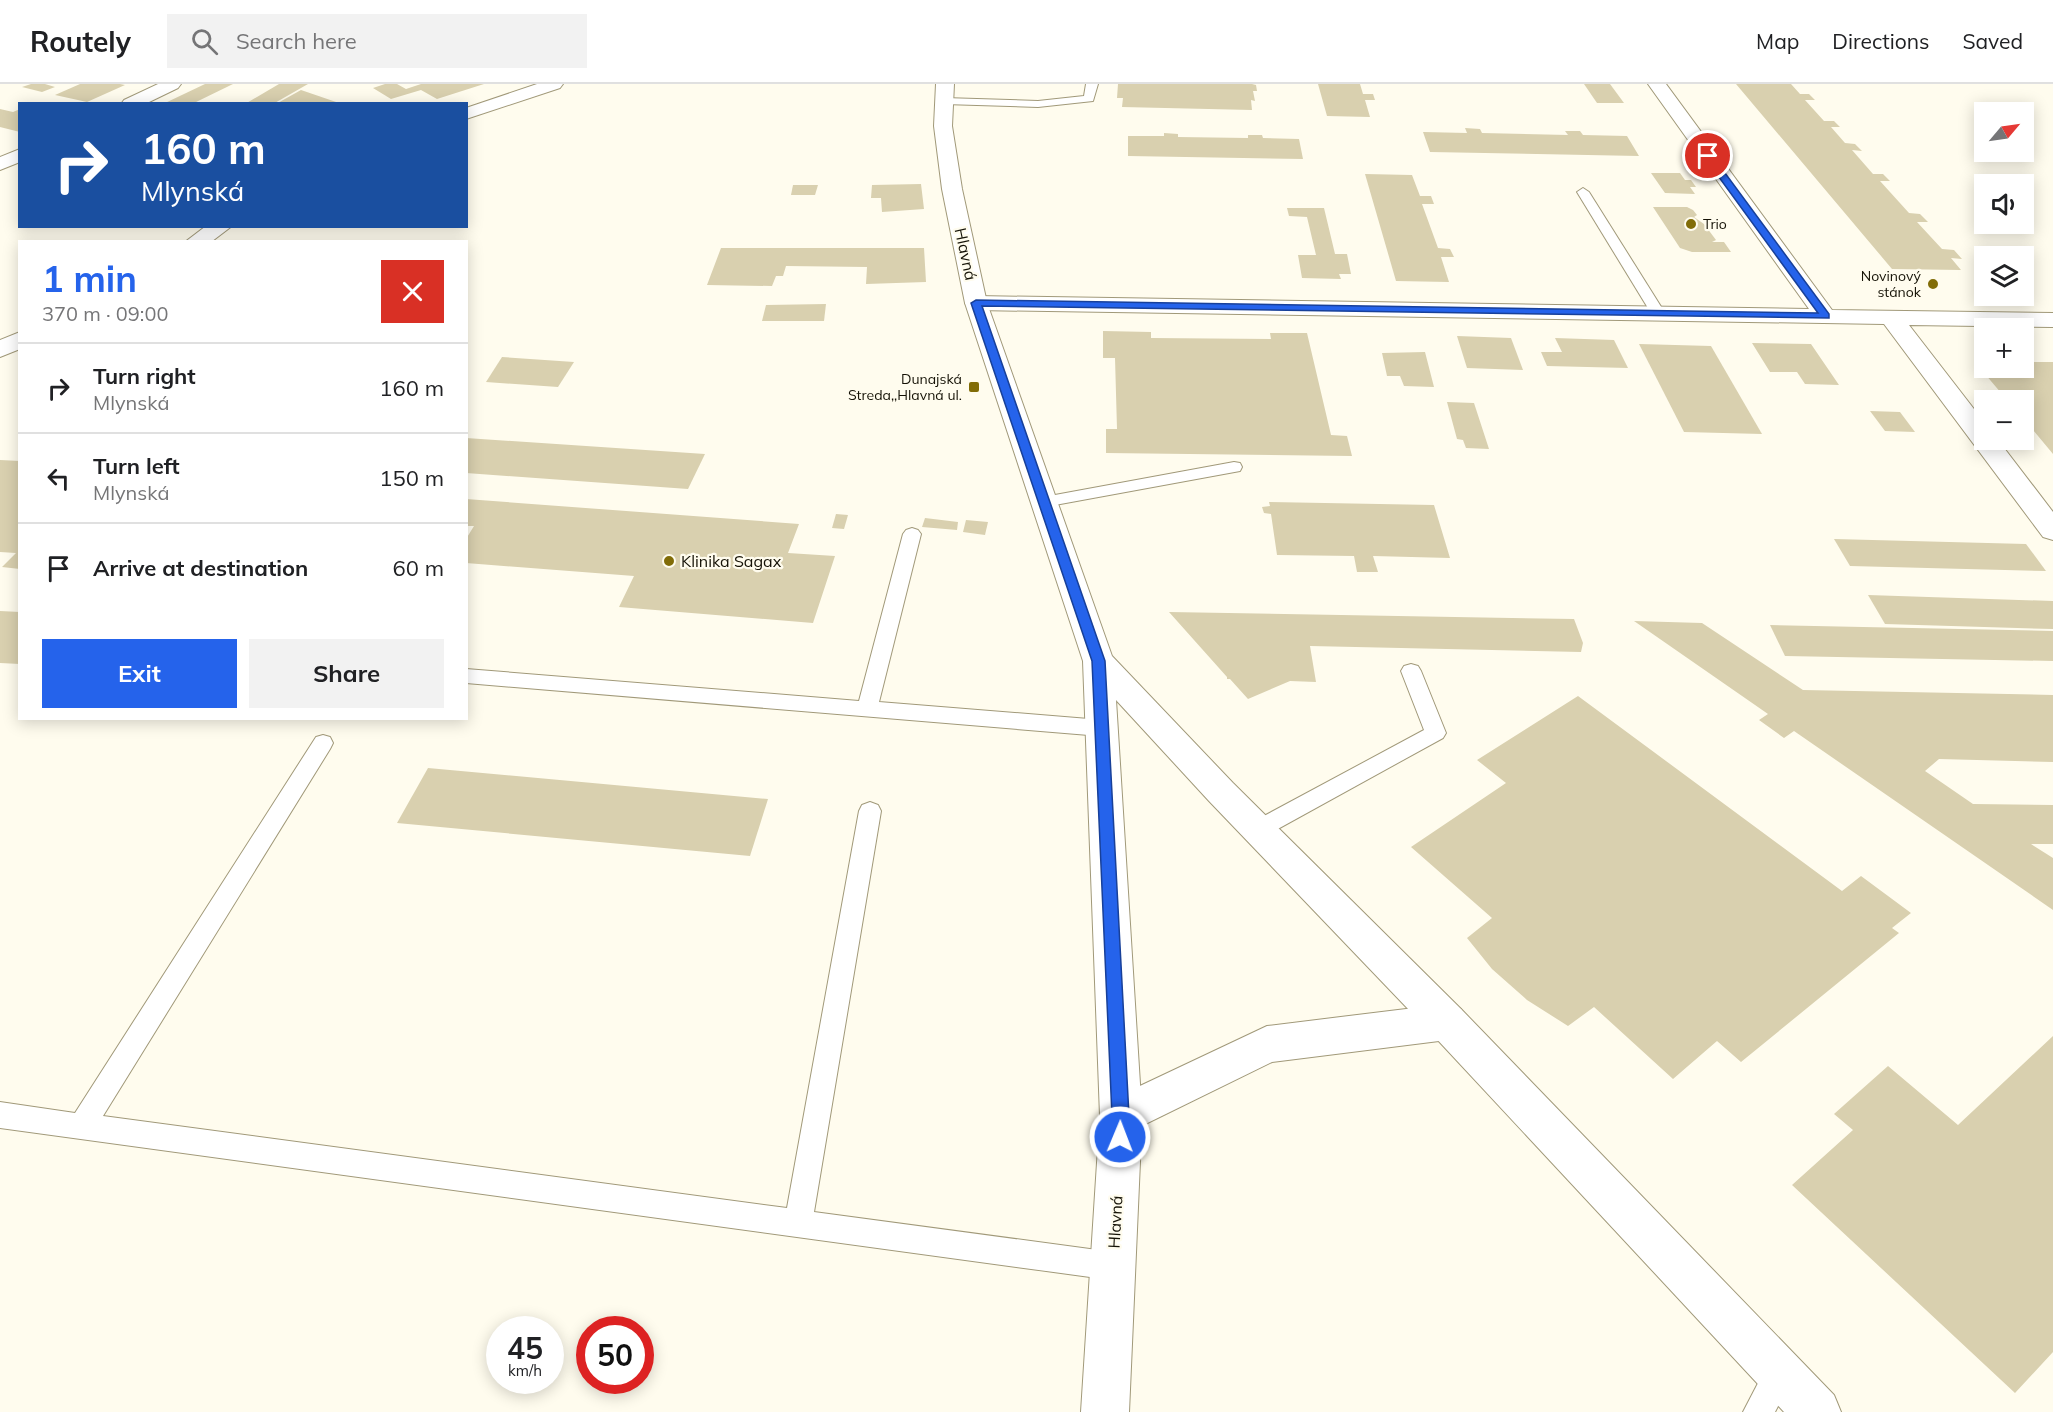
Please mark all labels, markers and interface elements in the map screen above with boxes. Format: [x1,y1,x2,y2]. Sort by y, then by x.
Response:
search box [167,14,587,68]
text: Routely [30,24,131,59]
icon: search [188,25,221,58]
text: Search here [236,27,357,55]
text: Map [1756,28,1799,54]
text: Directions [1832,28,1929,54]
text: Saved [1962,28,2023,54]
north arrow [1974,102,2034,162]
map controls [1974,102,2034,450]
text: 160 m [141,122,266,175]
icon: right [42,126,120,204]
pin [1682,130,1733,181]
icon: arrive [1691,139,1724,172]
text: Mlynská [141,174,244,208]
button: sound [1974,174,2034,234]
place label: Trio [1703,215,1727,233]
marker: Trio [1684,217,1698,231]
street label: Hlavná [951,226,981,282]
button: layers [1974,246,2034,306]
text: 1 min [42,256,137,301]
button: close [381,260,444,323]
place label: Novinový stánok [1861,267,1922,301]
marker: Novinový stánok [1926,277,1940,291]
text: 370 m · 09:00 [42,301,168,326]
button: + [1974,318,2034,378]
text: Turn right [93,362,196,390]
place label: Dunajská Streda,,Hlavná ul. [848,370,962,404]
icon: right [42,372,75,405]
text: 160 m [379,374,444,402]
marker: Dunajská Streda,,Hlavná ul. [967,380,981,394]
text: Mlynská [93,390,169,415]
button: − [1974,390,2034,450]
text: Turn left [93,452,180,480]
icon: left [42,462,75,495]
text: 150 m [379,464,444,492]
text: Mlynská [93,480,169,505]
place label: Klinika Sagax [681,551,782,571]
icon: arrive [42,552,75,585]
text: Arrive at destination [93,554,308,582]
text: 60 m [393,554,444,582]
marker: Klinika Sagax [662,554,676,568]
button: Exit [42,639,237,708]
button: Share [249,639,444,708]
position arrow [1088,1105,1152,1169]
street label: Hlavná [1104,1195,1126,1249]
speed limit sign: 50 [576,1316,654,1394]
text: 45 [507,1329,543,1367]
text: km/h [508,1361,542,1380]

